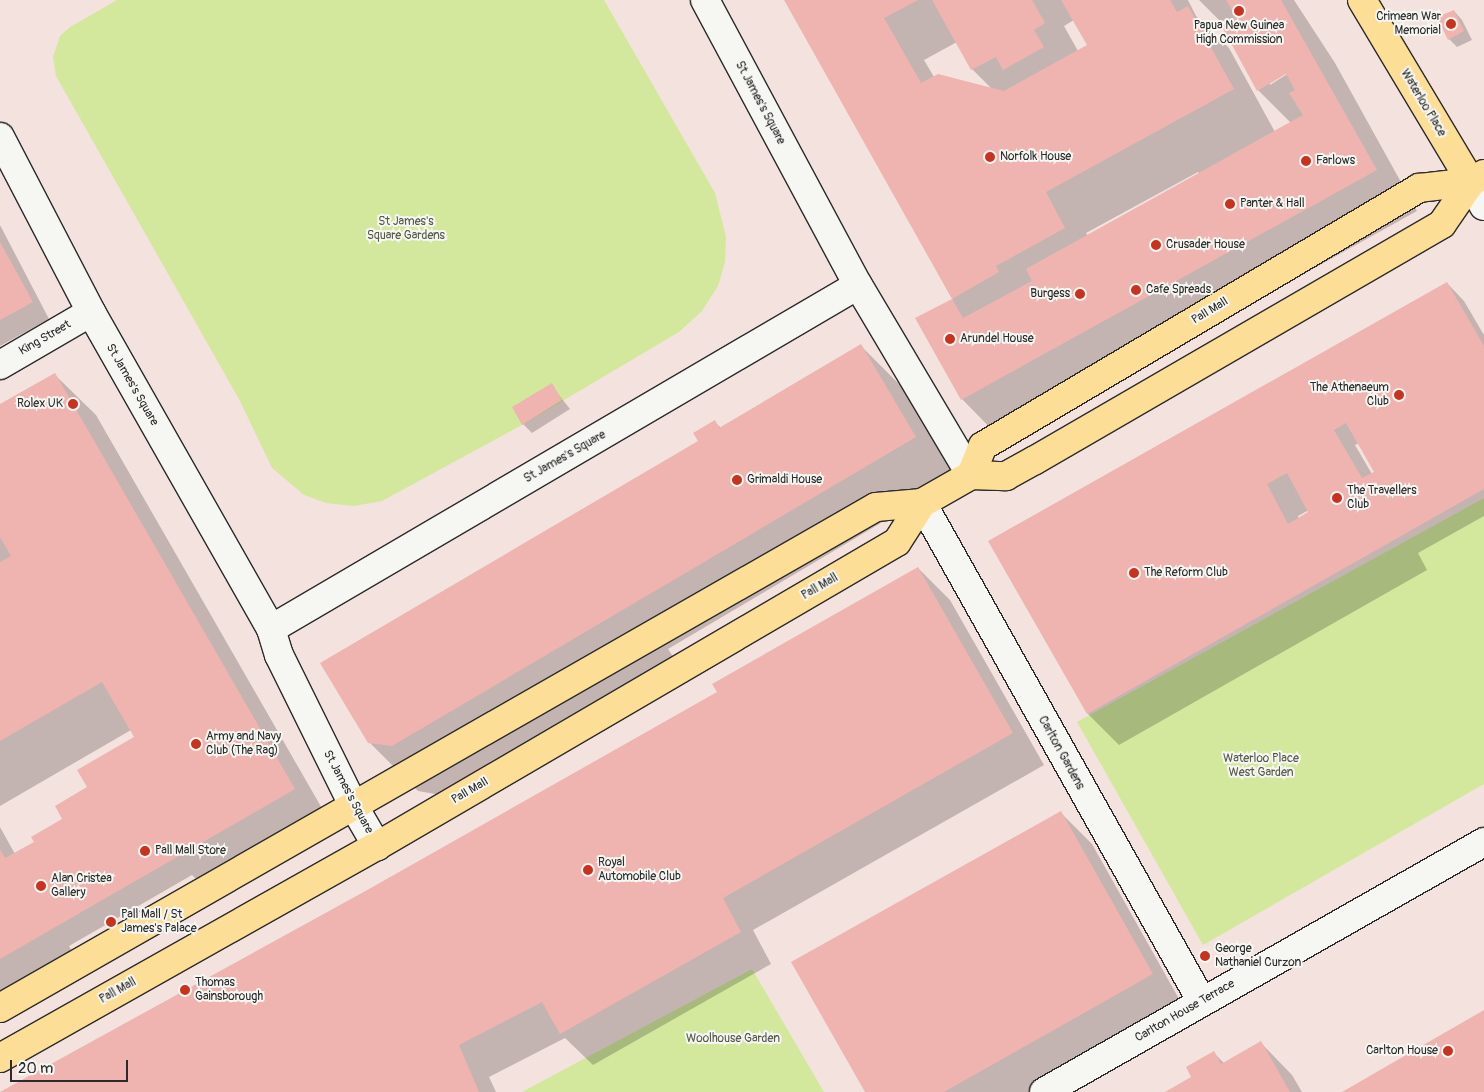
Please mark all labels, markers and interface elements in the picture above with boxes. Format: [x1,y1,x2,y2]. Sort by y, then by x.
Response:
marker: Papua New Guinea High Commission [1233,5,1245,17]
place label: Crimean War Memorial [1376,10,1441,38]
marker: Crimean War Memorial [1445,18,1457,30]
place label: Papua New Guinea High Commission [1194,19,1284,47]
street label: St James's Square [732,59,788,147]
street label: Waterloo Place [1397,67,1449,139]
place label: Norfolk House [1000,150,1071,164]
marker: Norfolk House [984,151,996,163]
place label: Farlows [1316,154,1355,168]
marker: Farlows [1300,155,1312,167]
place label: Panter & Hall [1240,197,1305,211]
marker: Panter & Hall [1224,198,1236,210]
park label: St James's Square Gardens [367,215,445,243]
place label: Crusader House [1166,238,1245,252]
marker: Crusader House [1150,239,1162,251]
place label: Cafe Spreads [1146,283,1211,297]
marker: Cafe Spreads [1130,284,1142,296]
place label: Burgess [1030,287,1070,301]
marker: Burgess [1074,288,1086,300]
street label: Pall Mall [1189,295,1231,327]
street label: King Street [17,317,73,359]
place label: Arundel House [960,332,1034,346]
marker: Arundel House [944,333,956,345]
street label: St James's Square [103,341,161,429]
place label: The Athenaeum Club [1310,381,1389,409]
marker: The Athenaeum Club [1393,389,1405,401]
place label: Rolex UK [17,397,63,411]
marker: Rolex UK [67,398,79,410]
street label: St James's Square [521,428,609,486]
place label: Grimaldi House [747,473,822,487]
marker: Grimaldi House [731,474,743,486]
place label: The Travellers Club [1347,484,1417,512]
marker: The Travellers Club [1331,492,1343,504]
place label: The Reform Club [1144,566,1228,580]
marker: The Reform Club [1128,567,1140,579]
street label: Pall Mall [799,571,841,603]
street label: Carlton Gardens [1035,714,1087,792]
place label: Army and Navy Club (The Rag) [206,730,281,758]
marker: Army and Navy Club (The Rag) [190,738,202,750]
street label: St James's Square [320,748,376,836]
park label: Waterloo Place West Garden [1223,752,1299,780]
street label: Pall Mall [449,775,491,807]
place label: Pall Mall Store [155,844,226,858]
marker: Pall Mall Store [139,845,151,857]
place label: Royal Automobile Club [598,856,681,884]
marker: Royal Automobile Club [582,864,594,876]
place label: Alan Cristea Gallery [51,872,112,900]
marker: Alan Cristea Gallery [35,880,47,892]
place label: Pall Mall / St James's Palace [121,908,197,936]
marker: Pall Mall / St James's Palace [105,916,117,928]
place label: George Nathaniel Curzon [1215,942,1301,970]
marker: George Nathaniel Curzon [1199,950,1211,962]
street label: Pall Mall [97,975,139,1007]
place label: Thomas Gainsborough [195,976,263,1004]
street label: Carlton House Terrace [1133,977,1237,1045]
marker: Thomas Gainsborough [179,984,191,996]
park label: Woolhouse Garden [686,1032,780,1046]
place label: Carlton House [1366,1044,1438,1058]
marker: Carlton House [1442,1045,1454,1057]
scale bar [12,1050,130,1082]
text: 20 m [18,1059,53,1078]

